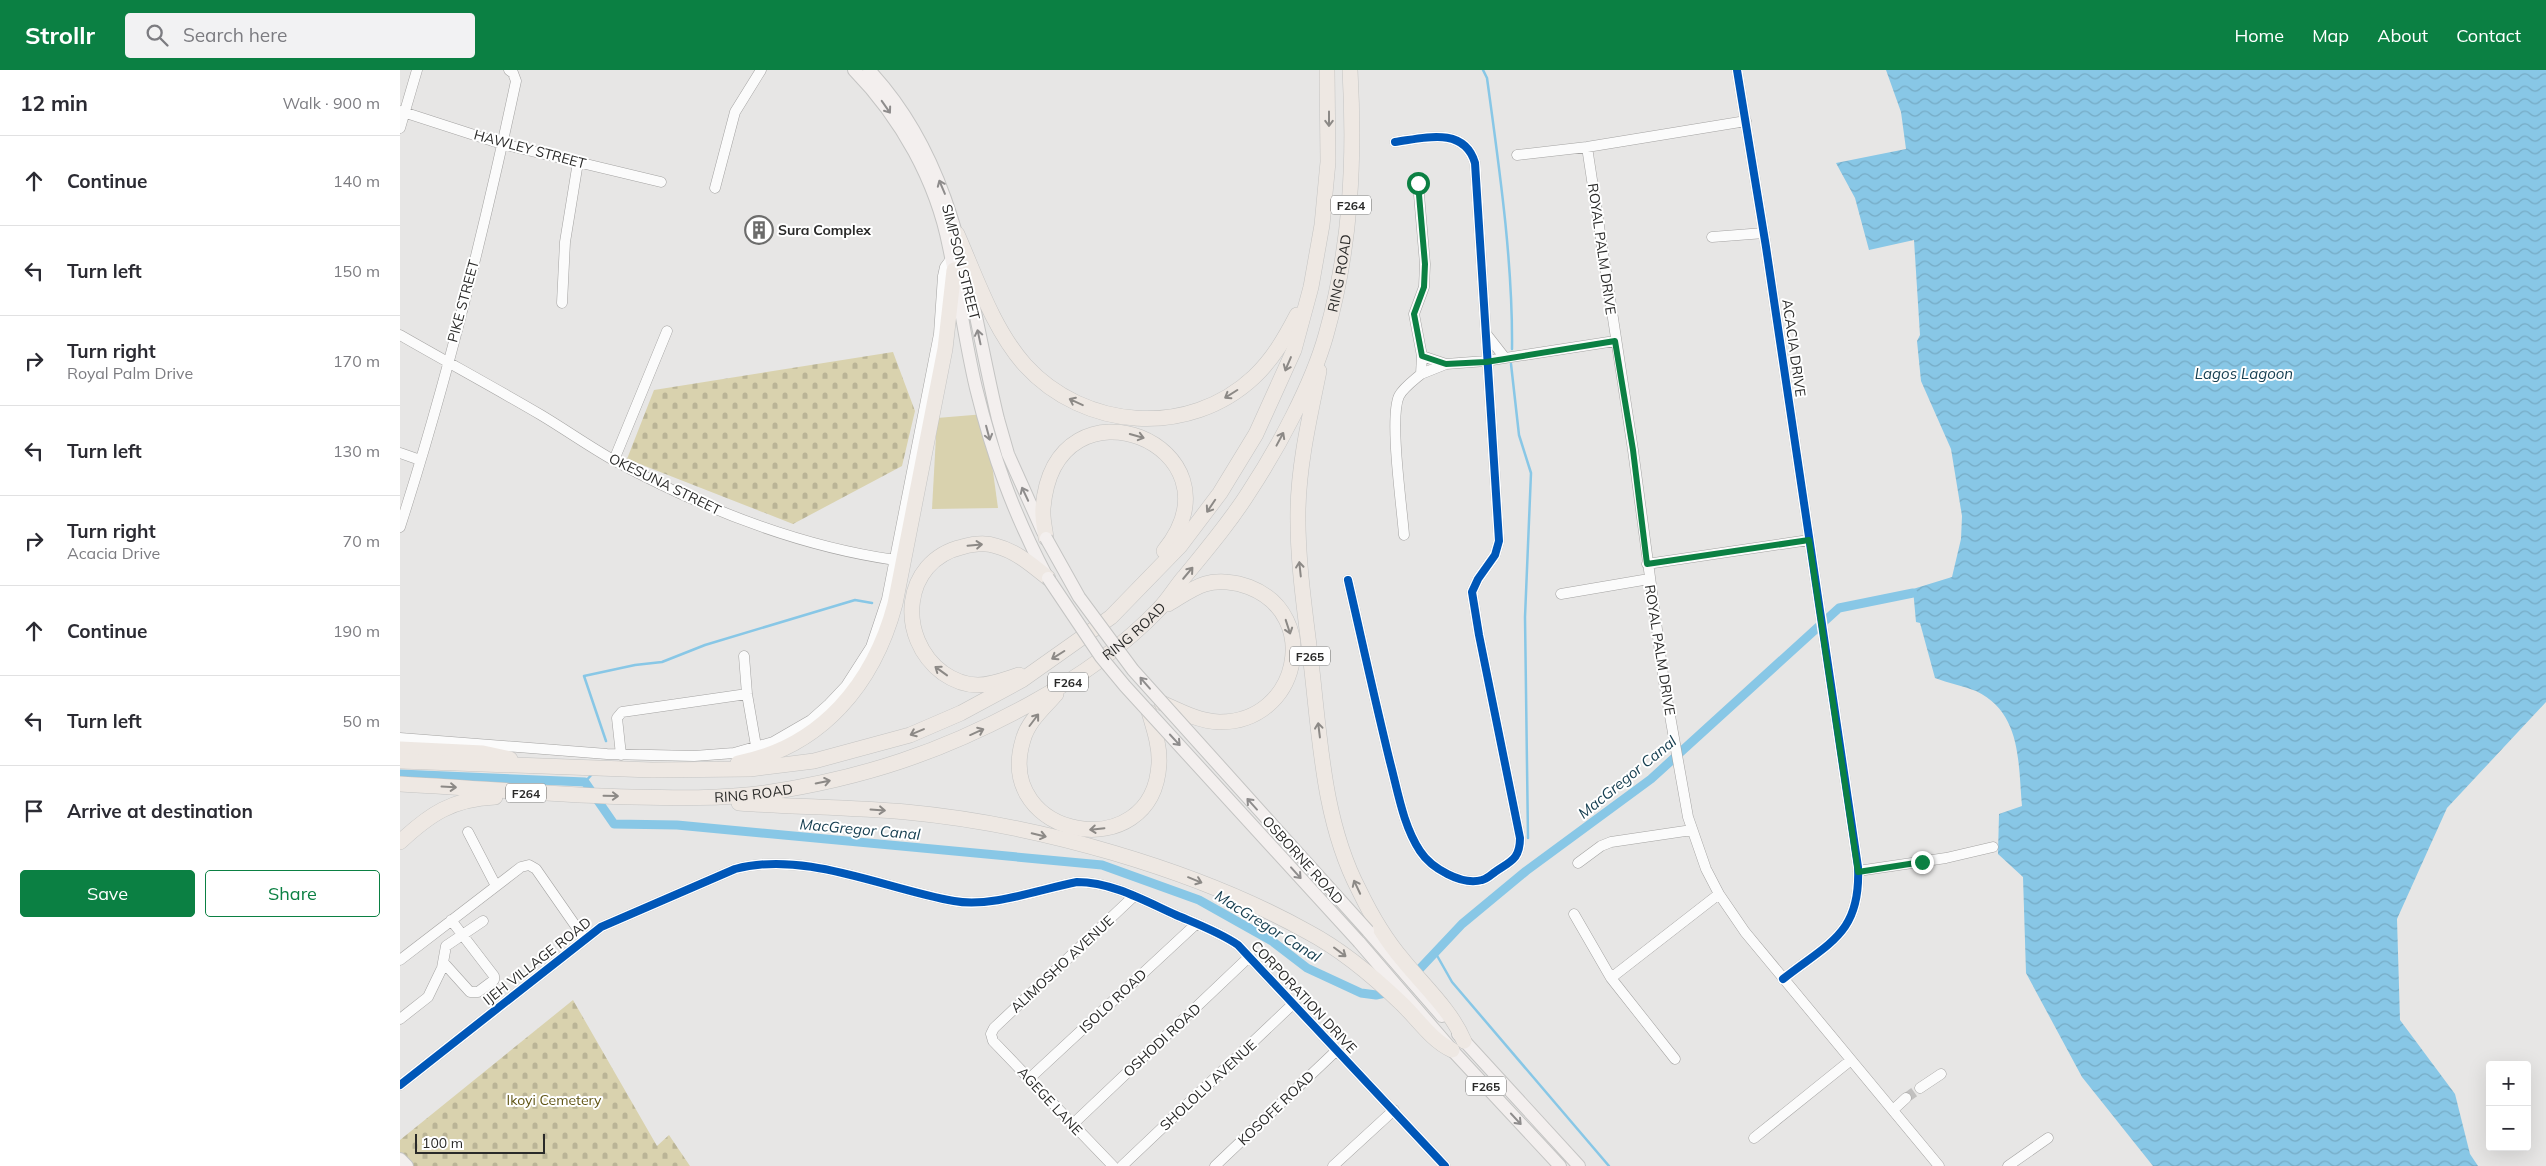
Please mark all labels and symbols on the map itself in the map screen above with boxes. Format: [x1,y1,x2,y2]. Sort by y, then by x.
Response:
one-way arrow [881,100,891,114]
one-way arrow [1324,110,1334,126]
street label: HAWLEY STREET [472,125,588,173]
route start [1407,172,1430,195]
one-way arrow [936,180,945,195]
street label: ROYAL PALM DRIVE [1584,182,1620,316]
road number: F264 [1331,196,1371,214]
street label: SIMPSON STREET [938,202,984,322]
building icon: Sura Complex [744,215,774,245]
place label: Sura Complex [778,221,871,239]
street label: RING ROAD [1323,233,1355,314]
street label: PIKE STREET [443,257,483,344]
street label: ACACIA DRIVE [1778,298,1810,398]
one-way arrow [974,330,984,346]
one-way arrow [1283,356,1292,371]
water label: Lagos Lagoon [2195,364,2293,383]
one-way arrow [1224,389,1238,399]
one-way arrow [1069,396,1084,406]
one-way arrow [983,425,993,441]
one-way arrow [1128,431,1144,441]
one-way arrow [1275,432,1285,447]
street label: OKESUNA STREET [606,449,724,519]
one-way arrow [1020,487,1030,502]
one-way arrow [1206,499,1216,513]
one-way arrow [966,540,982,550]
one-way arrow [1295,561,1305,577]
one-way arrow [1182,566,1194,579]
street label: ROYAL PALM DRIVE [1641,583,1679,717]
street label: RING ROAD [1099,599,1170,664]
one-way arrow [1284,619,1293,634]
road number: F265 [1290,646,1330,666]
one-way arrow [1051,651,1065,661]
one-way arrow [935,666,948,677]
road number: F264 [1048,672,1088,692]
one-way arrow [1139,676,1150,689]
one-way arrow [1028,714,1039,727]
one-way arrow [1314,722,1324,738]
one-way arrow [969,726,984,736]
one-way arrow [910,728,925,738]
water label: MacGregor Canal [1574,731,1680,822]
one-way arrow [1169,733,1180,746]
one-way arrow [815,777,831,787]
street label: RING ROAD [714,780,794,806]
one-way arrow [440,782,456,791]
road number: F264 [506,784,546,802]
one-way arrow [602,791,619,801]
one-way arrow [1246,798,1258,811]
one-way arrow [870,806,886,815]
street label: OSBORNE ROAD [1259,812,1347,908]
water label: MacGregor Canal [799,814,922,844]
one-way arrow [1090,824,1106,834]
one-way arrow [1030,831,1046,840]
route end [1911,851,1934,874]
one-way arrow [1290,866,1302,879]
one-way arrow [1187,876,1202,885]
one-way arrow [1352,880,1362,895]
water label: MacGregor Canal [1212,886,1325,966]
street label: ALIMOSHO AVENUE [1007,911,1117,1017]
street label: IJEH VILLAGE ROAD [479,913,595,1009]
street label: CORPORATION DRIVE [1247,937,1361,1057]
one-way arrow [1333,947,1346,958]
street label: ISOLO ROAD [1076,965,1150,1037]
street label: OSHODI ROAD [1119,999,1205,1081]
street label: SHOLOLU AVENUE [1156,1036,1260,1134]
street label: AGEGE LANE [1014,1063,1086,1139]
street label: KOSOFE ROAD [1234,1067,1318,1149]
road number: F265 [1466,1076,1506,1096]
park label: Ikoyi Cemetery [507,1091,602,1109]
one-way arrow [1510,1112,1522,1125]
scale bar [415,1131,545,1154]

